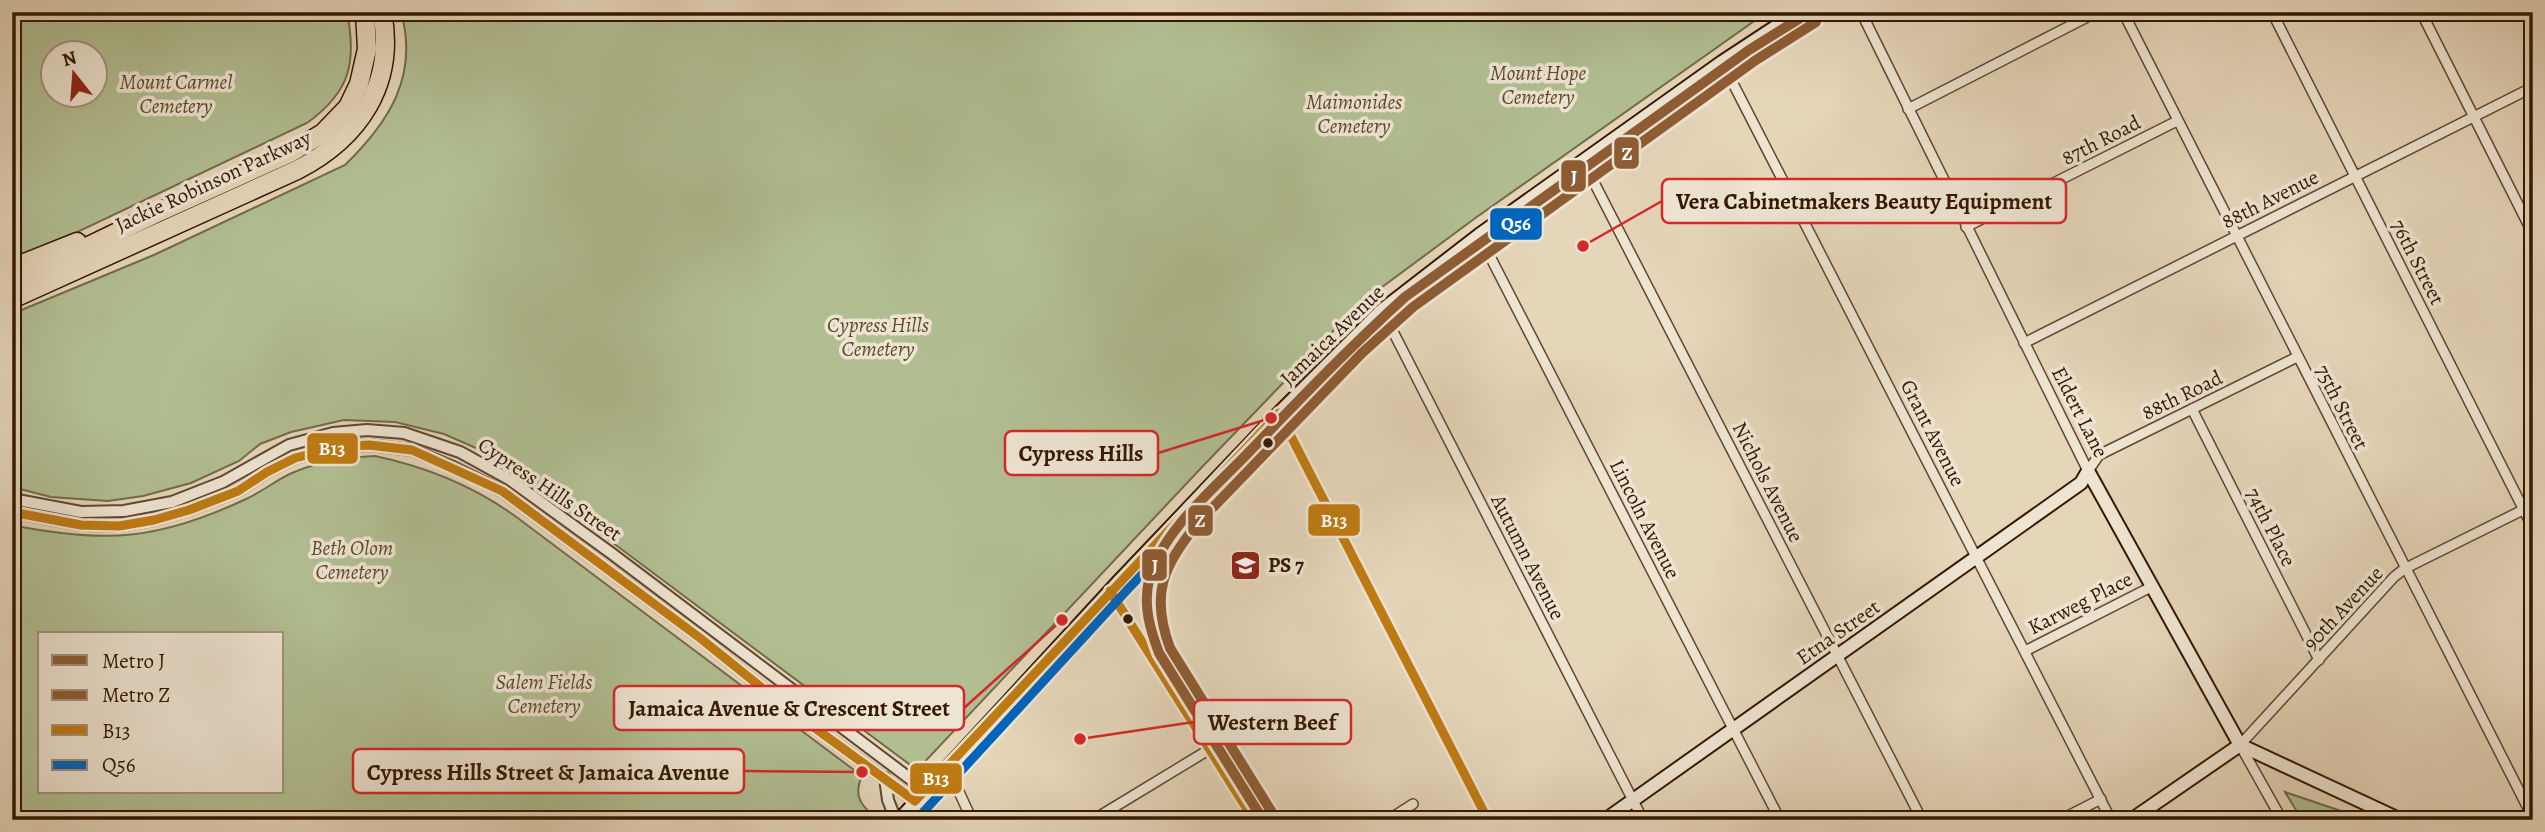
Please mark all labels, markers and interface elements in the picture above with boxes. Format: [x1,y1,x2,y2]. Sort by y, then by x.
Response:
north arrow [38,38,108,108]
text: N [59,44,80,73]
park label: Mount Hope Cemetery [1490,59,1586,111]
park label: Mount Carmel Cemetery [120,68,233,120]
park label: Maimonides Cemetery [1306,88,1402,140]
street label: 87th Road [2057,108,2146,172]
street label: Jackie Robinson Parkway [111,123,316,239]
line badge: Z [1613,136,1640,170]
text: Z [1621,141,1633,167]
line badge: J [1560,159,1587,193]
street label: 88th Avenue [2217,163,2323,235]
text: J [1571,164,1577,190]
callout: Vera Cabinetmakers Beauty Equipment [1662,179,2066,223]
text: Vera Cabinetmakers Beauty Equipment [1675,186,2052,217]
line badge: Q56 [1489,207,1543,241]
text: Q56 [1501,211,1531,237]
street label: 76th Street [2385,214,2451,310]
street label: Jamaica Avenue [1274,278,1390,392]
park label: Cypress Hills Cemetery [827,311,929,363]
street label: 75th Street [2309,360,2375,454]
street label: Eldert Lane [2045,362,2115,462]
street label: 88th Road [2137,363,2228,427]
street label: Grant Avenue [1894,375,1972,491]
street label: Nichols Avenue [1726,417,1810,547]
street label: Cypress Hills Street [473,430,627,548]
callout: Cypress Hills [1005,431,1158,475]
line badge: B13 [306,432,359,465]
text: B13 [319,436,345,462]
unlabelled marker [1261,436,1275,450]
text: Cypress Hills [1019,438,1143,469]
street label: Lincoln Avenue [1603,455,1687,583]
street label: 74th Place [2239,483,2303,571]
street label: Autumn Avenue [1484,489,1572,624]
line badge: B13 [1307,503,1361,537]
line badge: Z [1187,504,1214,537]
text: Z [1194,508,1206,534]
text: B13 [1321,508,1347,534]
park label: Beth Olom Cemetery [311,534,393,586]
line badge: J [1141,548,1168,582]
school or university icon: PS 7 [1228,548,1262,582]
place label: PS 7 [1268,551,1304,579]
text: J [1152,553,1158,579]
street label: 90th Avenue [2297,560,2389,656]
street label: Karweg Place [2023,565,2137,641]
street label: Etna Street [1790,593,1886,671]
unlabelled marker [1121,612,1135,626]
legend [38,632,284,794]
text: Metro J [102,647,165,675]
park label: Salem Fields Cemetery [496,668,592,720]
text: Metro Z [102,681,170,709]
callout: Jamaica Avenue & Crescent Street [614,686,964,730]
text: Jamaica Avenue & Crescent Street [628,693,950,724]
callout: Western Beef [1194,700,1351,744]
text: Western Beef [1207,707,1339,738]
text: B13 [102,717,130,745]
callout: Cypress Hills Street & Jamaica Avenue [353,749,744,793]
text: Q56 [102,751,136,779]
text: Cypress Hills Street & Jamaica Avenue [367,757,729,788]
line badge: B13 [909,762,963,795]
text: B13 [923,766,949,792]

